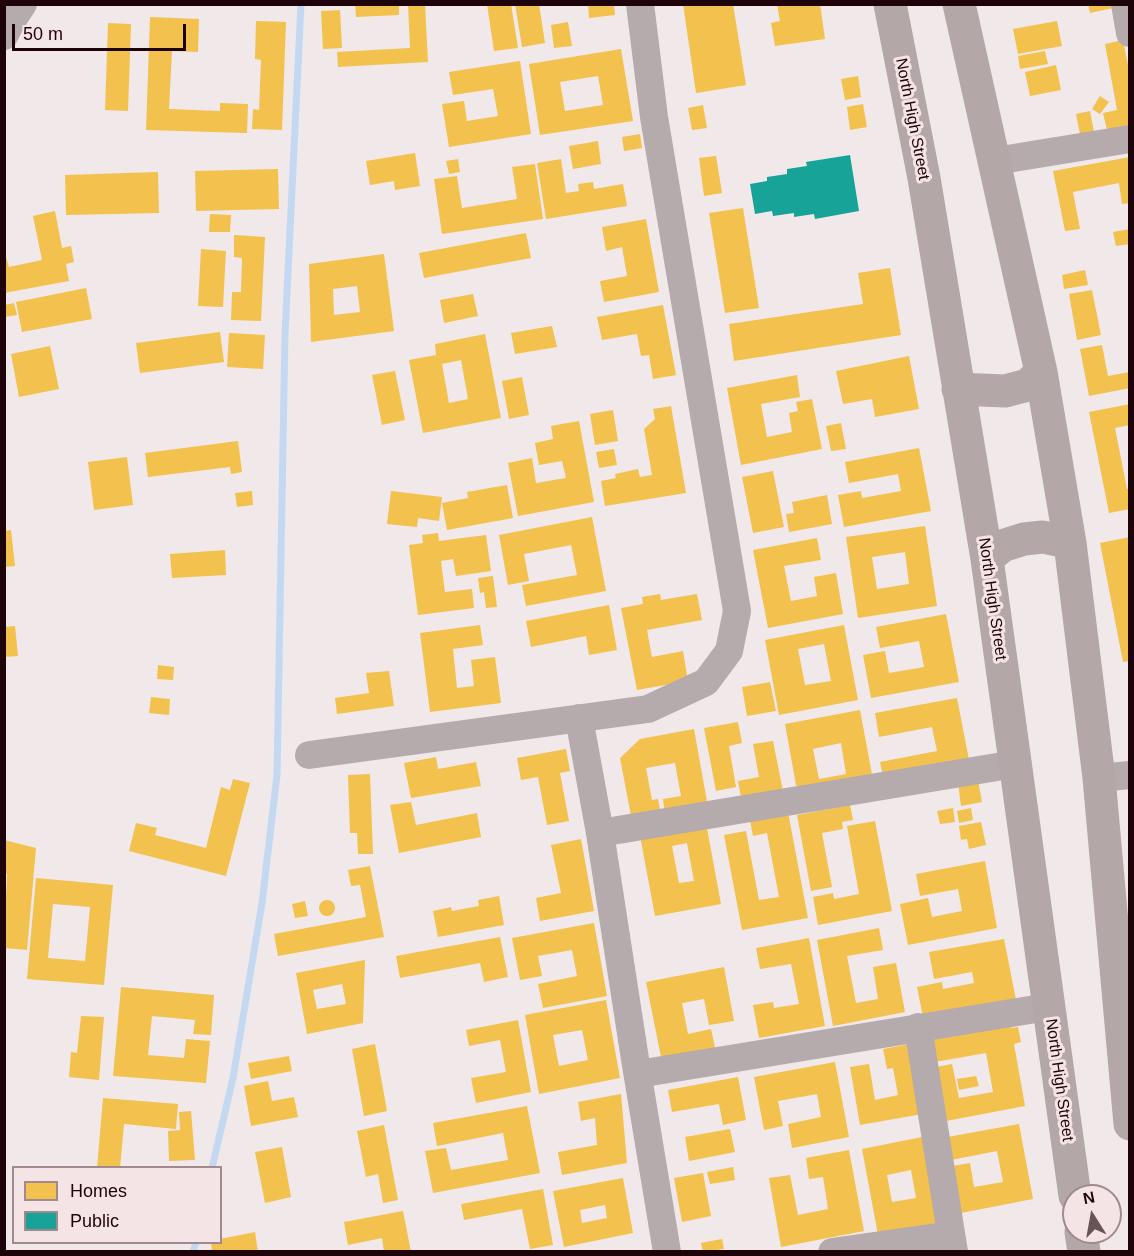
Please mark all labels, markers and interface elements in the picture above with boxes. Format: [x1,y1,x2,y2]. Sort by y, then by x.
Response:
scale bar [15,12,189,50]
text: 50 m [23,24,63,44]
street label: North High Street [891,56,933,182]
street label: North High Street [974,536,1010,662]
street label: North High Street [1041,1017,1077,1143]
legend [12,1166,222,1244]
text: Homes [70,1181,127,1201]
north arrow [1062,1184,1122,1244]
text: N [1082,1188,1096,1207]
text: Public [70,1211,119,1231]

